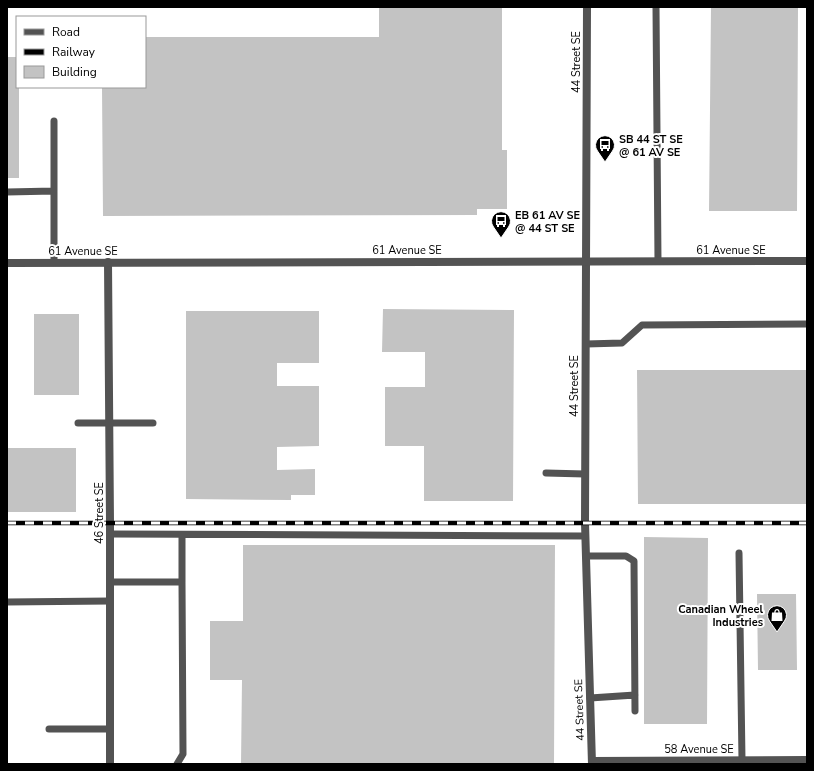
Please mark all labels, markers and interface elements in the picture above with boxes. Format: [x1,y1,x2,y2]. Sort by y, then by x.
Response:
legend [16,16,146,88]
text: Road [52,24,80,40]
street label: 44 Street SE [569,31,584,93]
text: Railway [52,44,96,60]
text: Building [52,64,97,80]
place label: SB 44 ST SE @ 61 AV SE [619,132,683,160]
bus stop icon: SB 44 ST SE @ 61 AV SE [594,134,616,162]
place label: EB 61 AV SE @ 44 ST SE [515,208,580,236]
bus stop icon: EB 61 AV SE @ 44 ST SE [490,210,512,238]
street label: 61 Avenue SE [372,243,442,258]
street label: 61 Avenue SE [696,243,766,258]
street label: 61 Avenue SE [48,244,118,259]
street label: 44 Street SE [567,355,582,417]
street label: 46 Street SE [92,482,107,544]
place label: Canadian Wheel Industries [678,602,763,630]
shop icon: Canadian Wheel Industries [766,604,788,632]
street label: 44 Street SE [571,679,588,741]
street label: 58 Avenue SE [664,742,734,757]

